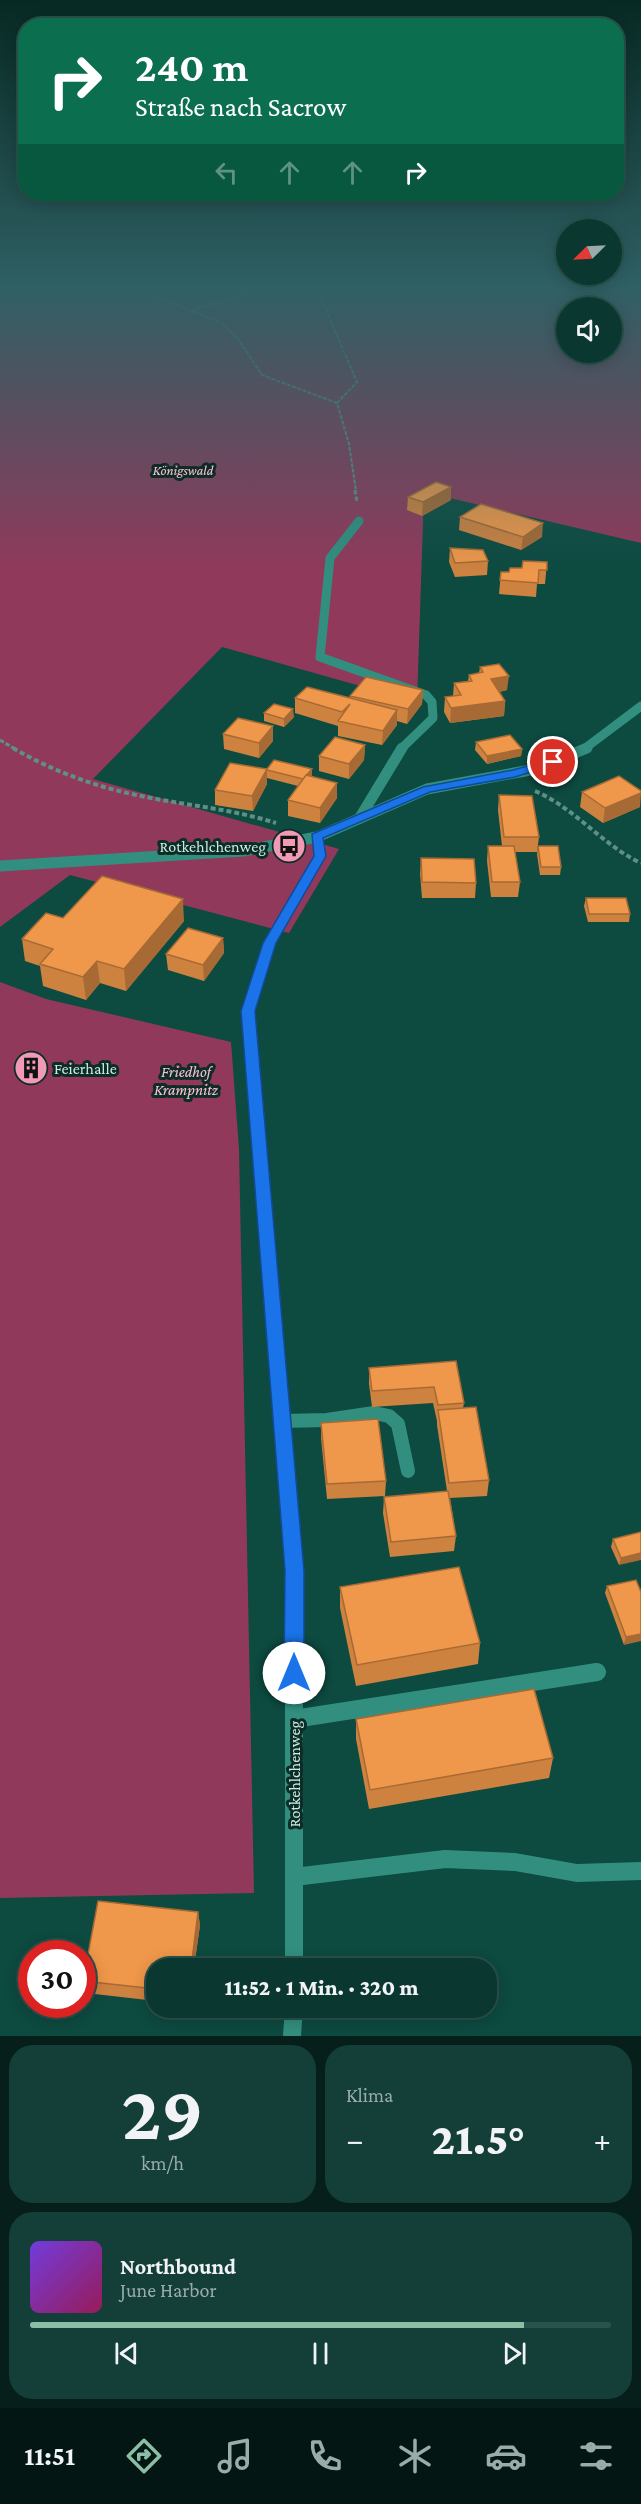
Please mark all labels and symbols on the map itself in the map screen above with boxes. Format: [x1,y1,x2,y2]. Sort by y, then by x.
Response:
north arrow [556,219,622,285]
park label: Königswald [153,462,214,478]
pin [527,736,578,787]
bus stop icon: Rotkehlchenweg [271,828,307,864]
place label: Rotkehlchenweg [160,838,266,856]
building icon: Feierhalle [13,1050,49,1086]
place label: Feierhalle [54,1060,117,1077]
park label: Friedhof Krampnitz [154,1063,219,1099]
position arrow [262,1641,326,1705]
street label: Rotkehlchenweg [286,1721,304,1827]
speed limit sign: 30 [18,1940,96,2018]

